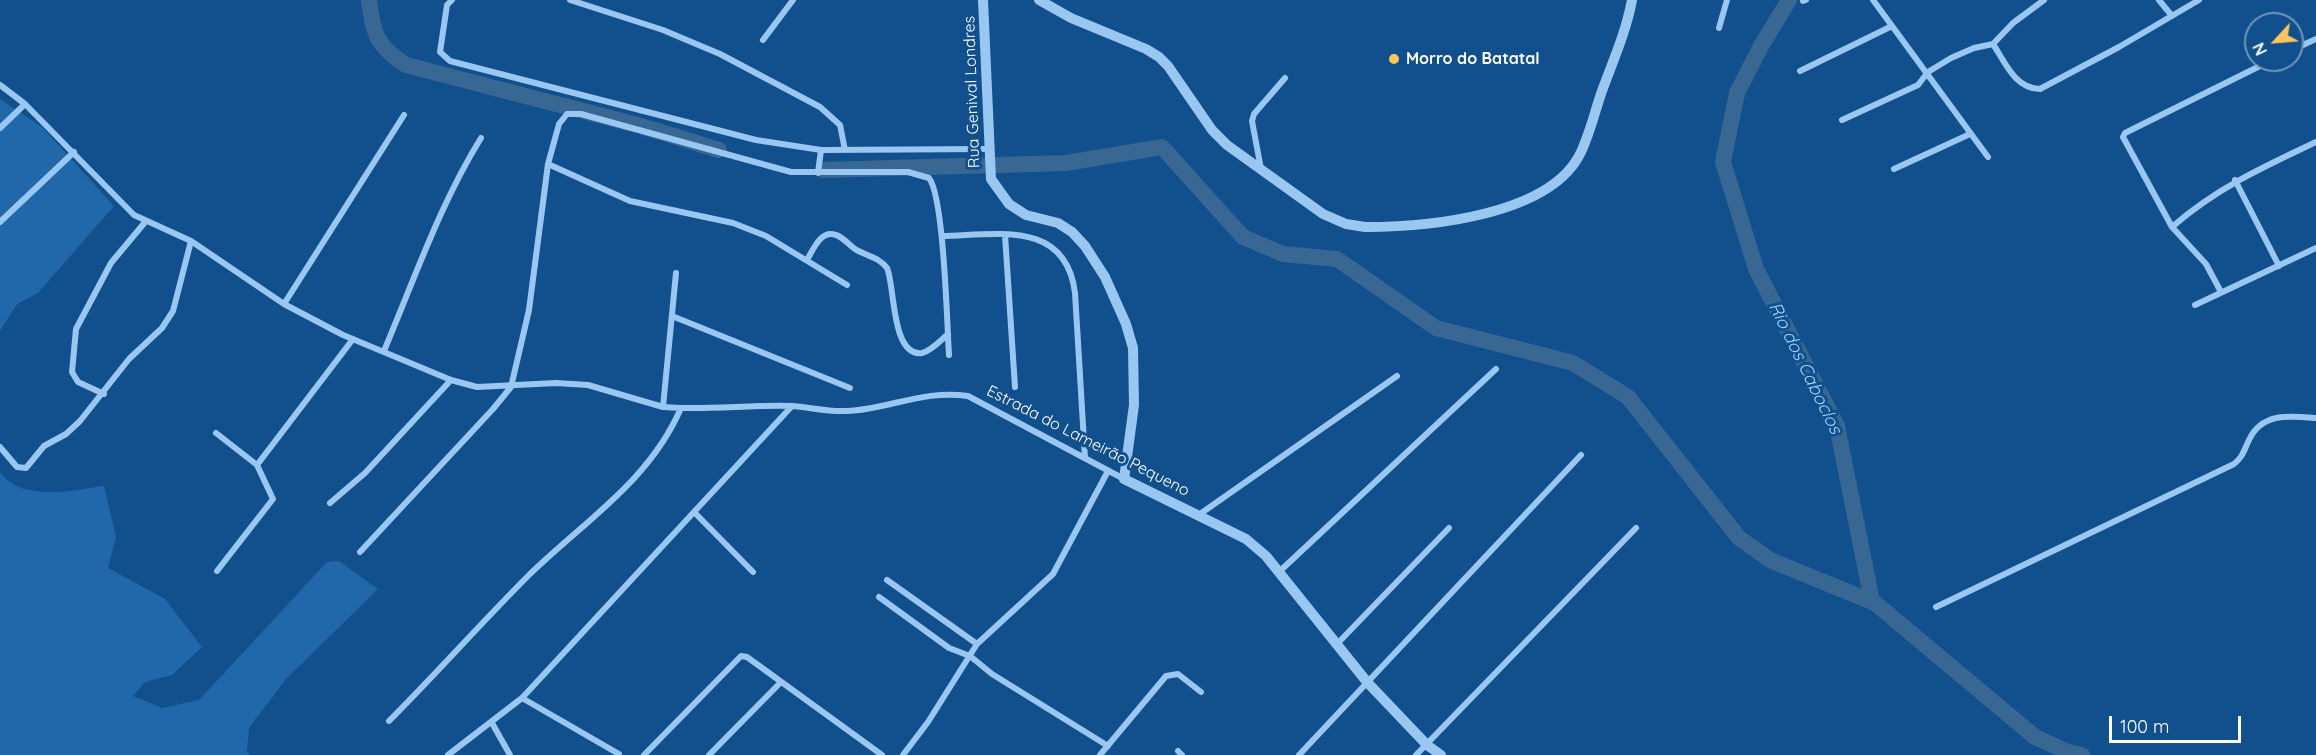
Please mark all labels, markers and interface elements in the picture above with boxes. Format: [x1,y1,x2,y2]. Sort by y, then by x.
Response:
north arrow [2244,12,2304,72]
street label: Rua Genival Londres [960,16,984,168]
text: N [2248,39,2271,59]
place label: Morro do Batatal [1406,49,1540,69]
marker: Morro do Batatal [1387,52,1401,66]
water label: Rio dos Caboclos [1764,299,1846,437]
street label: Estrada do Lameirão Pequeno [983,381,1193,501]
scale bar [2112,704,2244,742]
text: 100 m [2120,715,2169,738]

